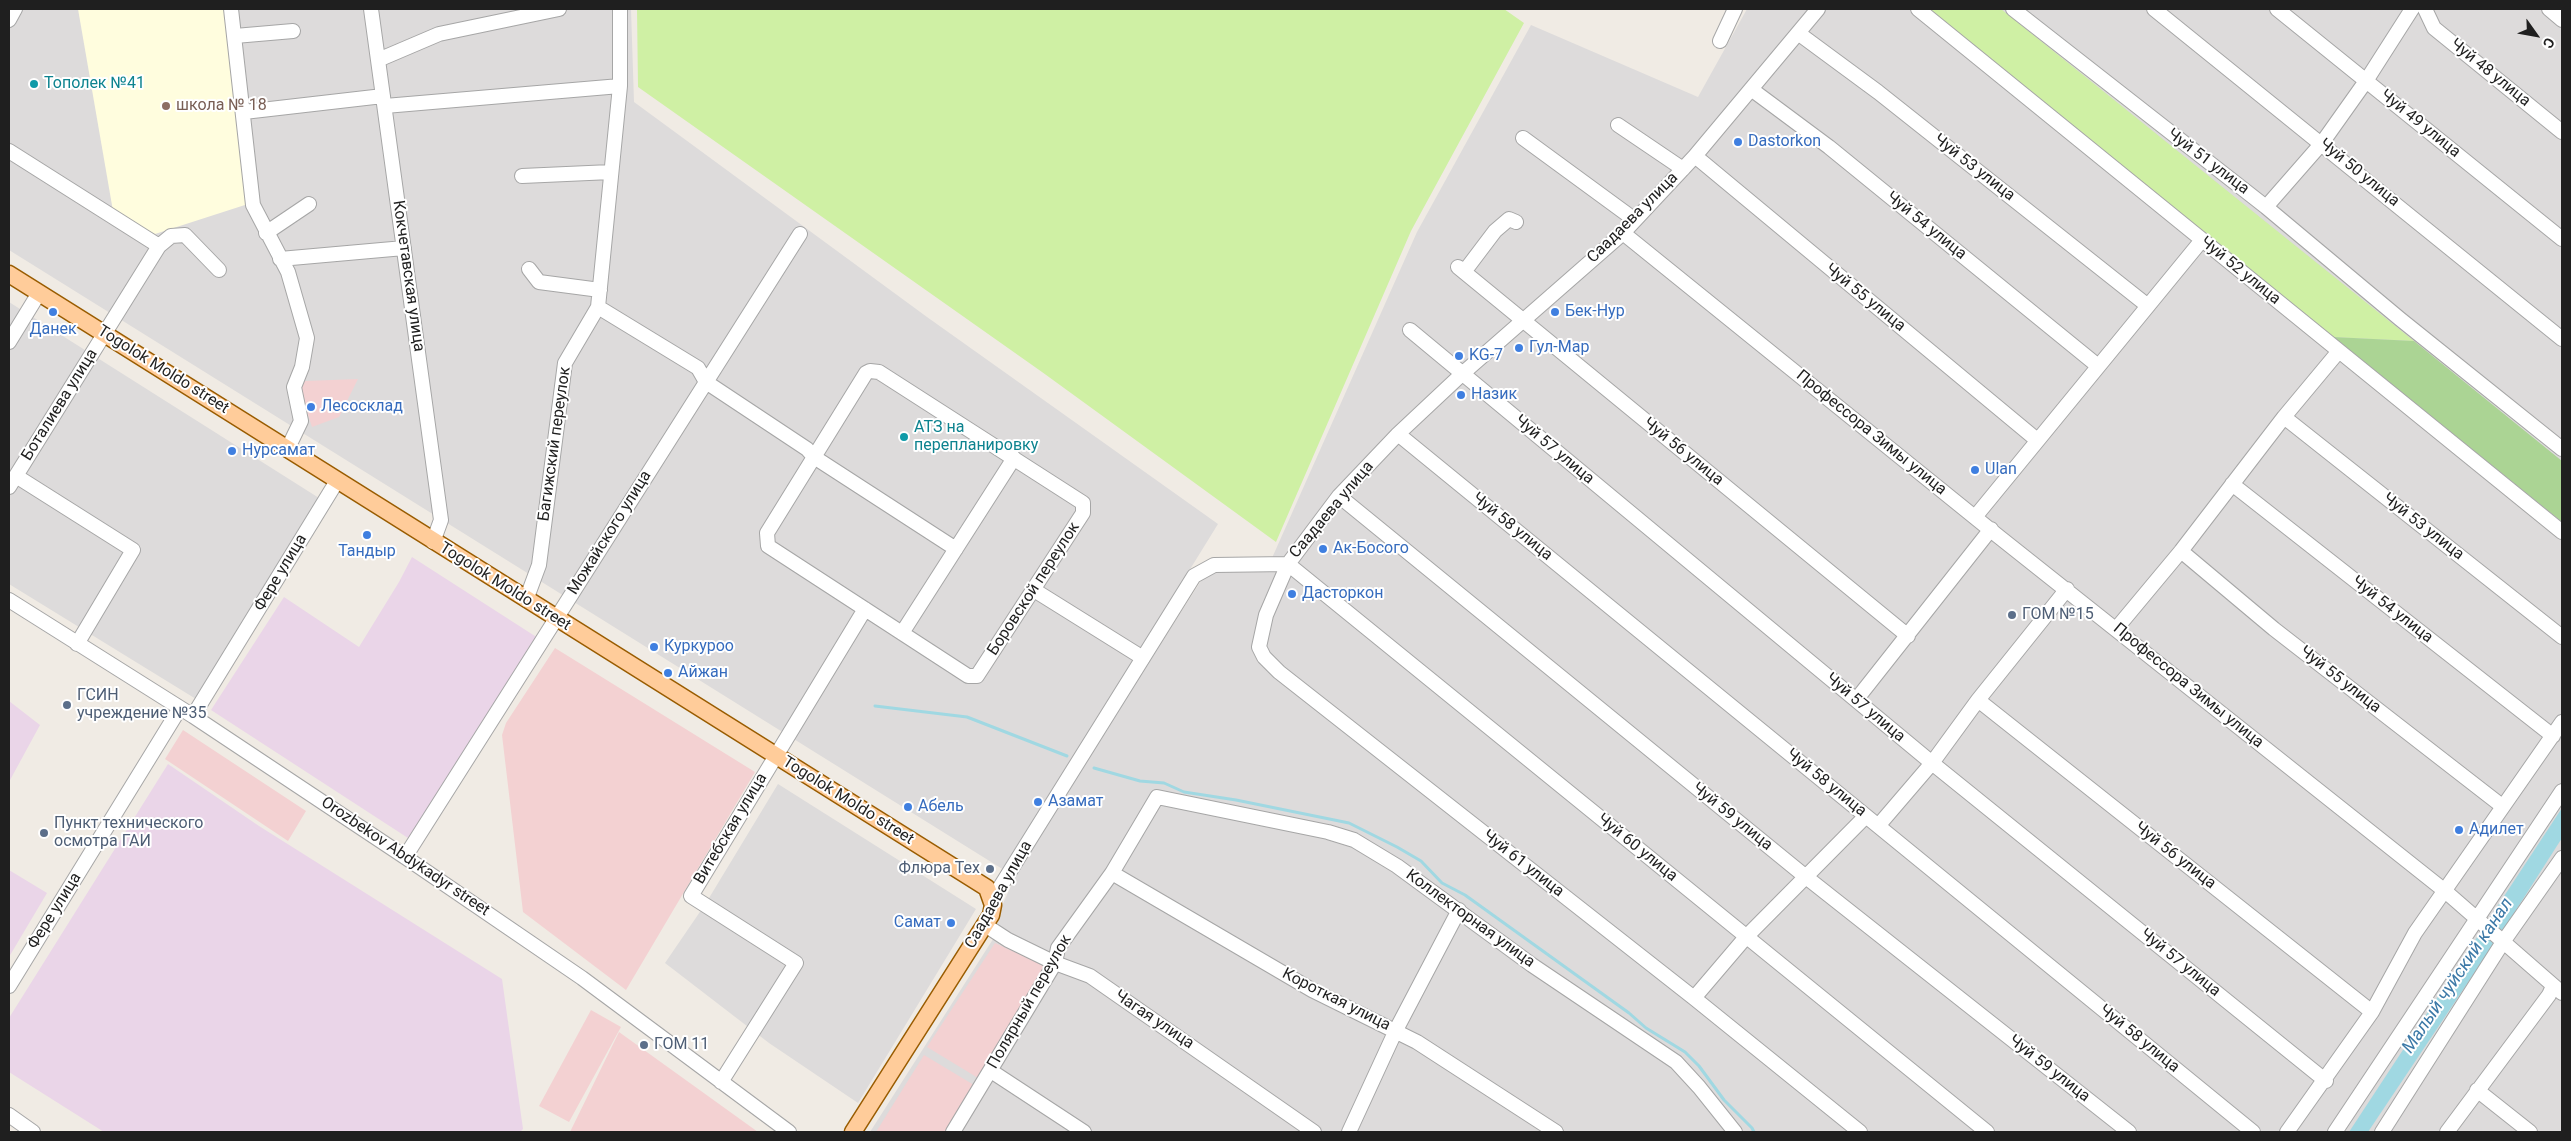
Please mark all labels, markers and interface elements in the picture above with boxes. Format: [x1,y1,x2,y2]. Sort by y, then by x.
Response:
north arrow [2511,10,2561,60]
street label: Чуй 48 улица [2446,35,2534,111]
text: С [2540,35,2558,51]
place label: Тополек №41 [44,74,145,94]
marker: Тополек №41 [28,78,40,90]
street label: Чуй 49 улица [2376,86,2464,162]
place label: школа № 18 [176,96,267,116]
marker: школа № 18 [160,100,172,112]
street label: Чуй 51 улица [2163,125,2253,199]
street label: Чуй 53 улица [1930,130,2018,206]
place label: Dastorkon [1748,132,1821,152]
street label: Чуй 50 улица [2315,135,2403,211]
marker: Dastorkon [1732,136,1744,148]
street label: Саадаева улица [1584,169,1682,267]
street label: Чуй 54 улица [1882,188,1970,264]
street label: Кокчетавская улица [388,199,428,353]
street label: Чуй 52 улица [2196,233,2284,309]
street label: Чуй 55 улица [1821,260,1909,336]
place label: Бек-Нур [1565,302,1625,322]
marker: Данек [47,306,59,318]
marker: Бек-Нур [1549,306,1561,318]
place label: Данек [29,320,77,340]
street label: Togolok Moldo street [94,322,232,418]
place label: Гул-Мар [1529,338,1589,358]
marker: Гул-Мар [1513,342,1525,354]
street label: Боталиева улица [18,346,102,464]
place label: KG-7 [1469,346,1503,366]
marker: KG-7 [1453,350,1465,362]
street label: Багижский переулок [535,366,575,522]
street label: Профессора Зимы улица [1792,366,1950,500]
place label: Назик [1471,385,1517,405]
marker: Назик [1455,389,1467,401]
place label: Лесосклад [321,397,403,417]
marker: Лесосклад [305,401,317,413]
street label: Чуй 57 улица [1510,411,1598,489]
street label: Чуй 56 улица [1639,414,1727,490]
place label: АТЗ на перепланировку [914,418,1038,456]
marker: АТЗ на перепланировку [898,431,910,443]
place label: Нурсамат [242,441,315,461]
marker: Нурсамат [226,445,238,457]
street label: Саадаева улица [1286,458,1378,562]
place label: Ulan [1985,460,2017,480]
marker: Ulan [1969,464,1981,476]
street label: Можайского улица [564,467,656,599]
street label: Чуй 58 улица [1468,489,1556,565]
street label: Чуй 53 улица [2379,489,2467,565]
street label: Боровской переулок [984,519,1084,659]
marker: Тандыр [361,529,373,541]
street label: Фере улица [251,531,311,615]
street label: Togolok Moldo street [436,539,574,635]
place label: Ак-Босого [1333,539,1409,559]
place label: Тандыр [338,542,396,562]
marker: Ак-Босого [1317,543,1329,555]
street label: Чуй 54 улица [2348,572,2436,648]
place label: Дасторкон [1302,584,1383,604]
marker: Дасторкон [1286,588,1298,600]
place label: ГОМ №15 [2022,605,2094,625]
marker: ГОМ №15 [2006,609,2018,621]
street label: Профессора Зимы улица [2109,619,2267,753]
place label: Куркуроо [664,637,734,657]
marker: Куркуроо [648,641,660,653]
street label: Чуй 55 улица [2296,642,2384,718]
place label: Айжан [678,663,728,683]
marker: Айжан [662,667,674,679]
street label: Чуй 57 улица [1821,669,1909,747]
place label: ГСИН учреждение №35 [77,686,206,724]
marker: ГСИН учреждение №35 [61,699,73,711]
street label: Чуй 58 улица [1782,745,1870,821]
street label: Togolok Moldo street [779,753,917,849]
street label: Витебская улица [690,770,772,888]
street label: Чуй 59 улица [1688,779,1776,855]
place label: Азамат [1048,792,1103,812]
street label: Orozbekov Abdykadyr street [317,793,493,921]
marker: Азамат [1032,796,1044,808]
place label: Абель [918,797,964,817]
marker: Абель [902,801,914,813]
street label: Чуй 60 улица [1593,810,1681,886]
place label: Пункт технического осмотра ГАИ [54,814,203,852]
street label: Чуй 56 улица [2131,818,2219,894]
place label: Адилет [2469,820,2524,840]
marker: Адилет [2453,824,2465,836]
street label: Чуй 61 улица [1479,826,1567,902]
marker: Пункт технического осмотра ГАИ [38,827,50,839]
street label: Саадаева улица [961,838,1037,952]
place label: Флюра Тех [898,859,980,879]
marker: Флюра Тех [984,863,996,875]
street label: Коллекторная улица [1402,866,1538,972]
street label: Фере улица [24,869,86,953]
water label: Малый чуйский канал [2398,894,2518,1058]
place label: Самат [894,913,941,933]
marker: Самат [945,917,957,929]
street label: Чуй 57 улица [2136,925,2224,1001]
street label: Полярный переулок [984,932,1076,1072]
street label: Короткая улица [1279,964,1393,1036]
street label: Чагая улица [1111,986,1197,1054]
street label: Чуй 58 улица [2095,1001,2183,1077]
street label: Чуй 59 улица [2005,1031,2093,1107]
place label: ГОМ 11 [654,1035,709,1055]
marker: ГОМ 11 [638,1039,650,1051]

